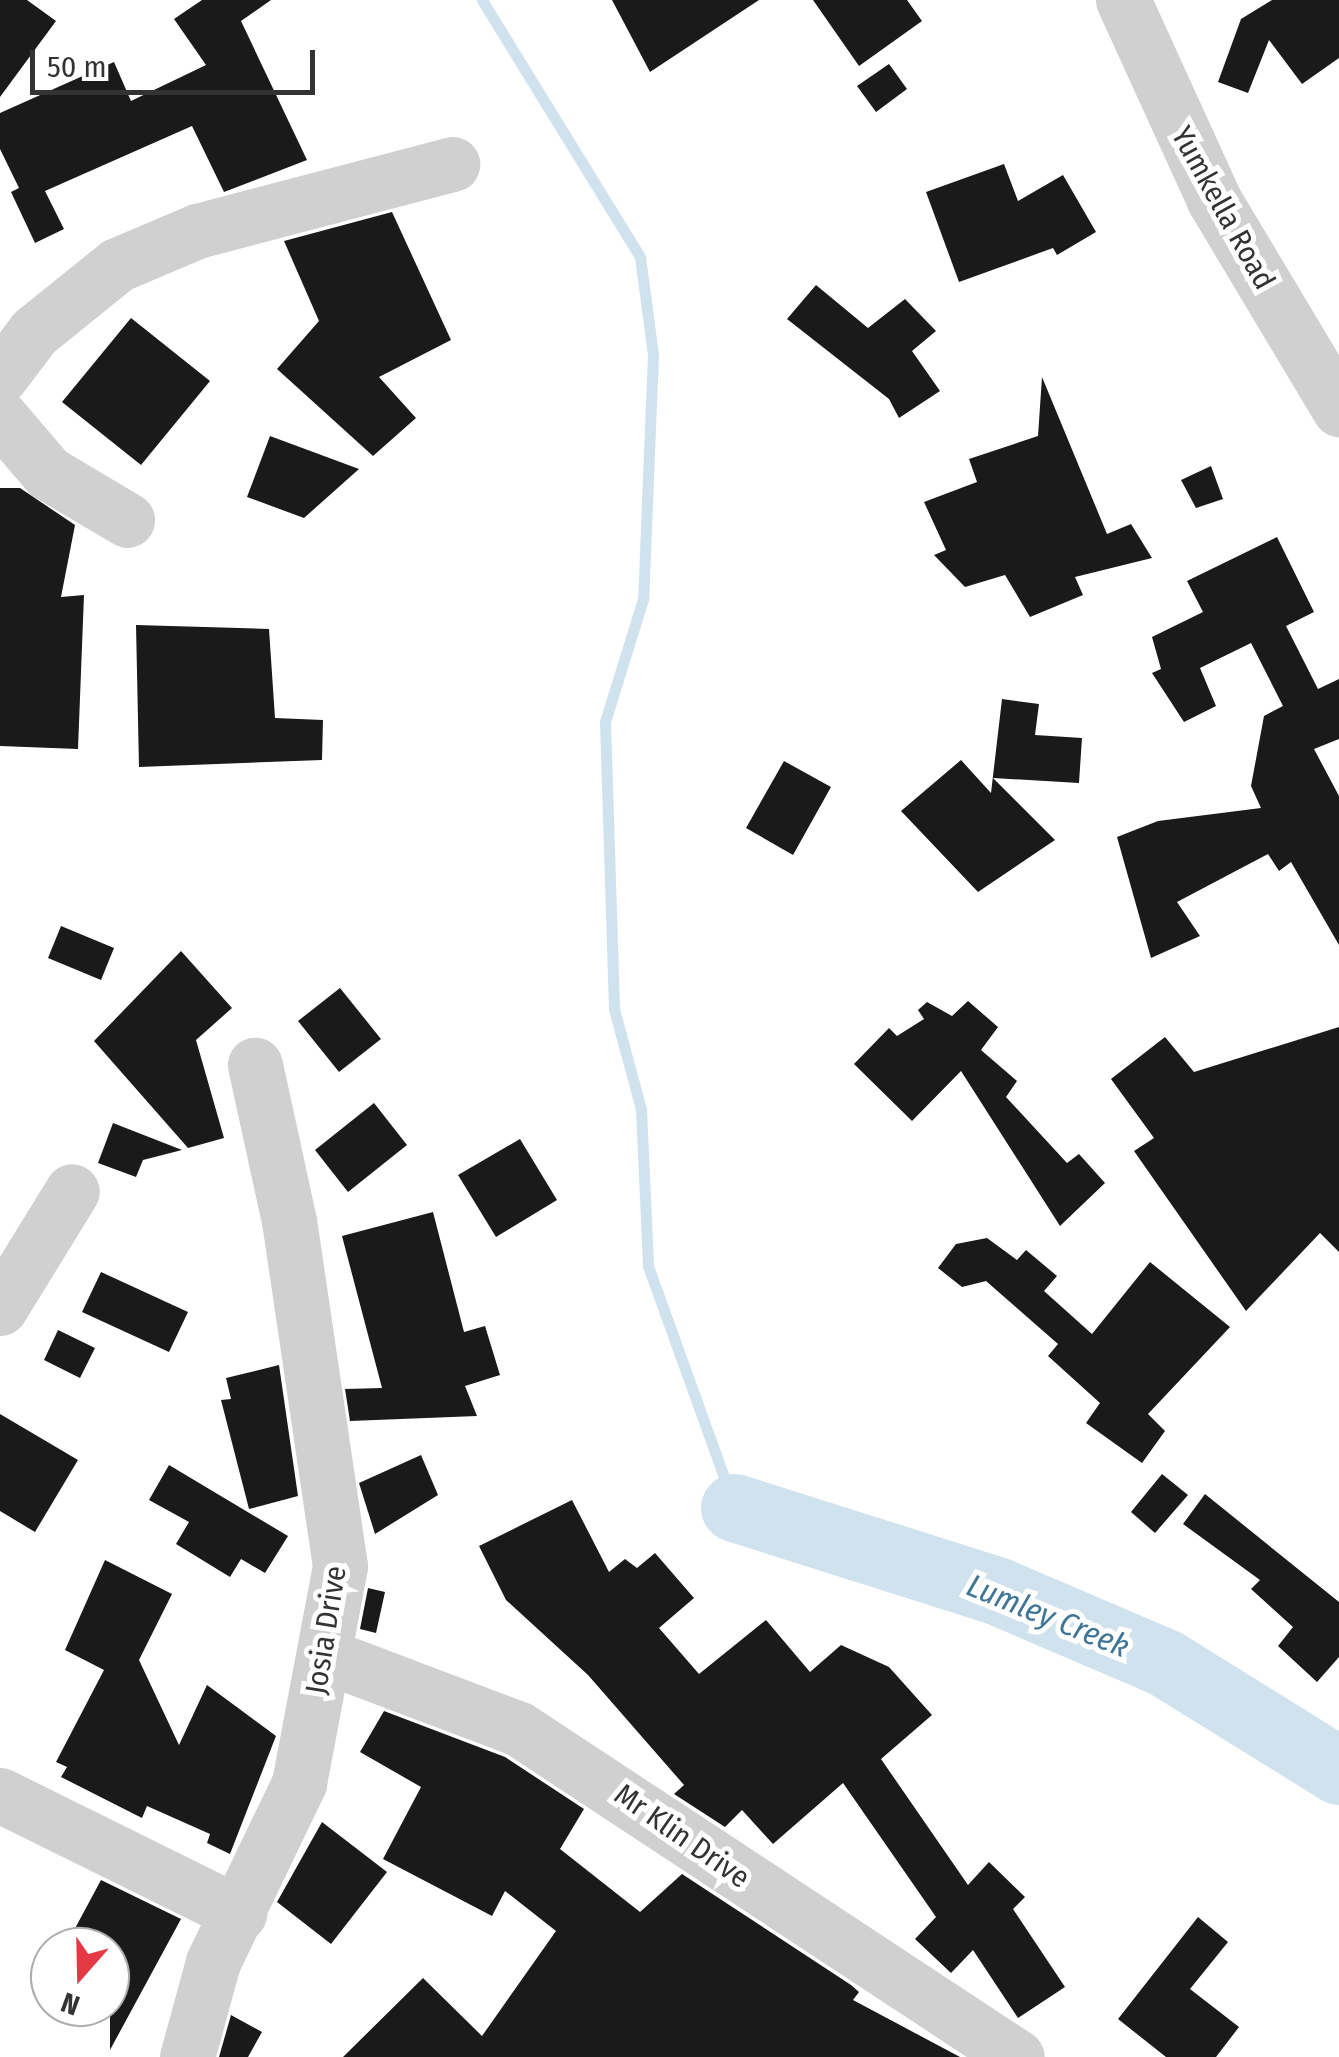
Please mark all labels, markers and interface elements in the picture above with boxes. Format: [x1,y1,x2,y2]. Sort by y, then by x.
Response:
scale bar [35,30,320,92]
text: 50 m [47,49,107,85]
street label: Yumkella Road [1164,120,1282,296]
street label: Josia Drive [298,1563,354,1697]
water label: Lumley Creek [961,1566,1135,1666]
street label: Mr Klin Drive [608,1776,756,1896]
north arrow [30,1927,130,2027]
text: N [57,1985,84,2022]

